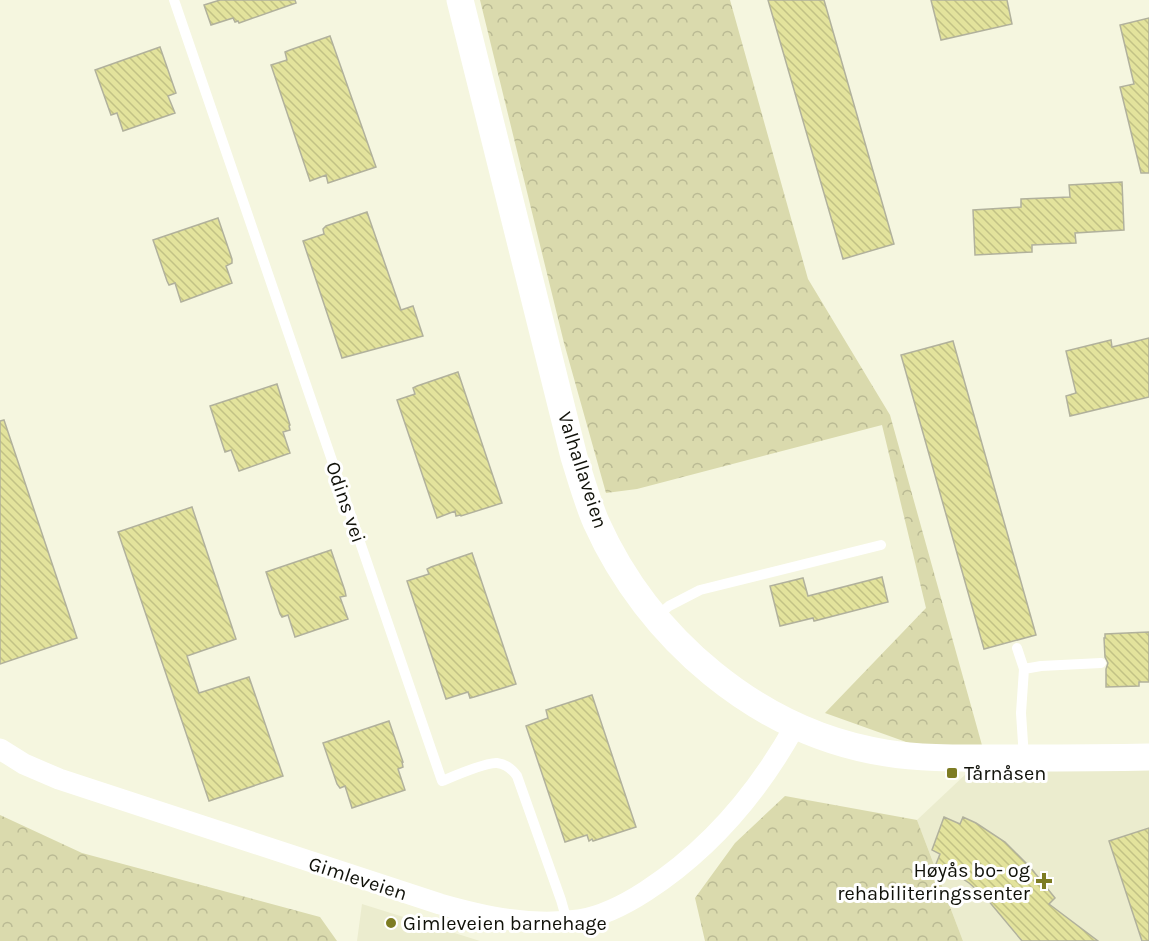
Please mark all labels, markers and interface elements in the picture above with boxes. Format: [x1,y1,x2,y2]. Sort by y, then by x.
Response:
street label: Valhallaveien [553,409,612,531]
street label: Odins vei [321,459,370,546]
place label: Tårnåsen [964,762,1046,785]
marker: Tårnåsen [945,766,959,780]
street label: Gimleveien [306,852,410,905]
place label: Høyås bo- og rehabiliteringssenter [837,859,1031,905]
marker: Høyås bo- og rehabiliteringssenter [1035,872,1053,890]
place label: Gimleveien barnehage [403,912,607,935]
marker: Gimleveien barnehage [384,916,398,930]

